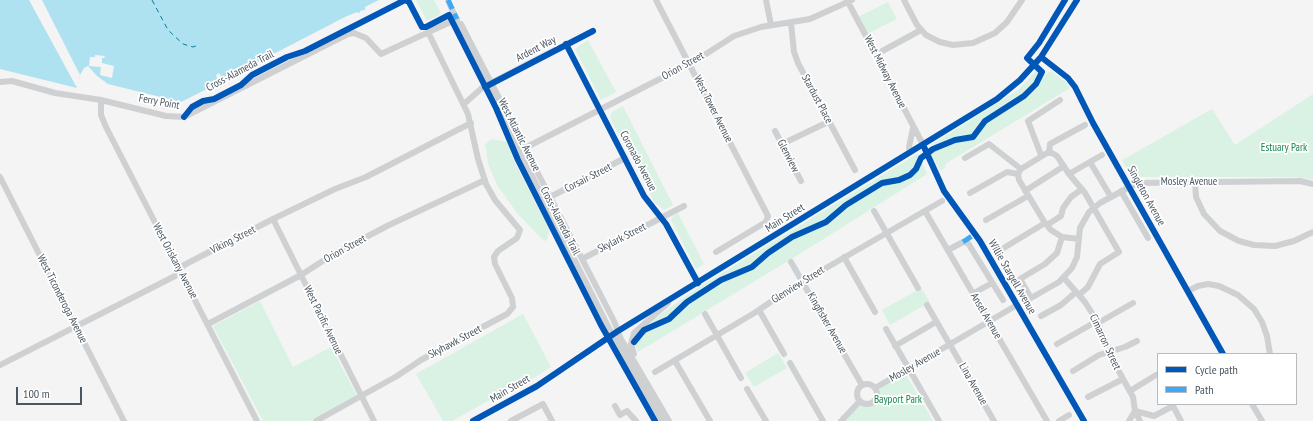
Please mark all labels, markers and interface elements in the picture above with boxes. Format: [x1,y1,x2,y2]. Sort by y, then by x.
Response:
street label: Ardent Way [514,33,558,65]
street label: West Midway Avenue [861,33,909,111]
street label: Cross-Alameda Trail [204,48,276,94]
street label: Orion Street [660,49,706,83]
street label: Stardust Place [799,72,835,126]
street label: West Tower Avenue [691,73,735,145]
street label: Ferry Point [138,92,180,112]
street label: West Atlantic Avenue [495,96,543,174]
street label: Coronado Avenue [617,129,659,193]
street label: Glenview [774,137,802,175]
park label: Estuary Park [1261,141,1307,155]
street label: Corsair Street [562,161,614,195]
street label: Singleton Avenue [1124,164,1168,228]
street label: Mosley Avenue [1161,175,1217,189]
street label: Cross-Alameda Trail [537,185,583,257]
street label: Main Street [763,201,807,235]
street label: Skylark Street [596,220,648,256]
street label: West Oriskany Avenue [150,221,200,301]
street label: Viking Street [208,223,258,257]
street label: Orion Street [322,232,368,266]
street label: Willie Stargell Avenue [985,237,1039,317]
street label: West Ticonderoga Avenue [34,253,90,345]
street label: Glenview Street [769,263,827,307]
street label: West Pacific Avenue [301,283,345,357]
street label: Kingfisher Avenue [804,290,850,356]
street label: Ansel Avenue [968,291,1004,341]
street label: Cimarron Street [1086,312,1124,372]
street label: Skyhawk Street [426,323,484,361]
street label: Mosley Avenue [887,345,943,385]
legend [1157,353,1297,405]
street label: Lina Avenue [956,361,990,407]
text: Cycle path [1195,362,1238,377]
street label: Main Street [488,372,532,406]
scale bar [18,379,84,405]
text: Path [1195,382,1213,397]
text: 100 m [23,386,50,401]
park label: Bayport Park [874,393,922,407]

